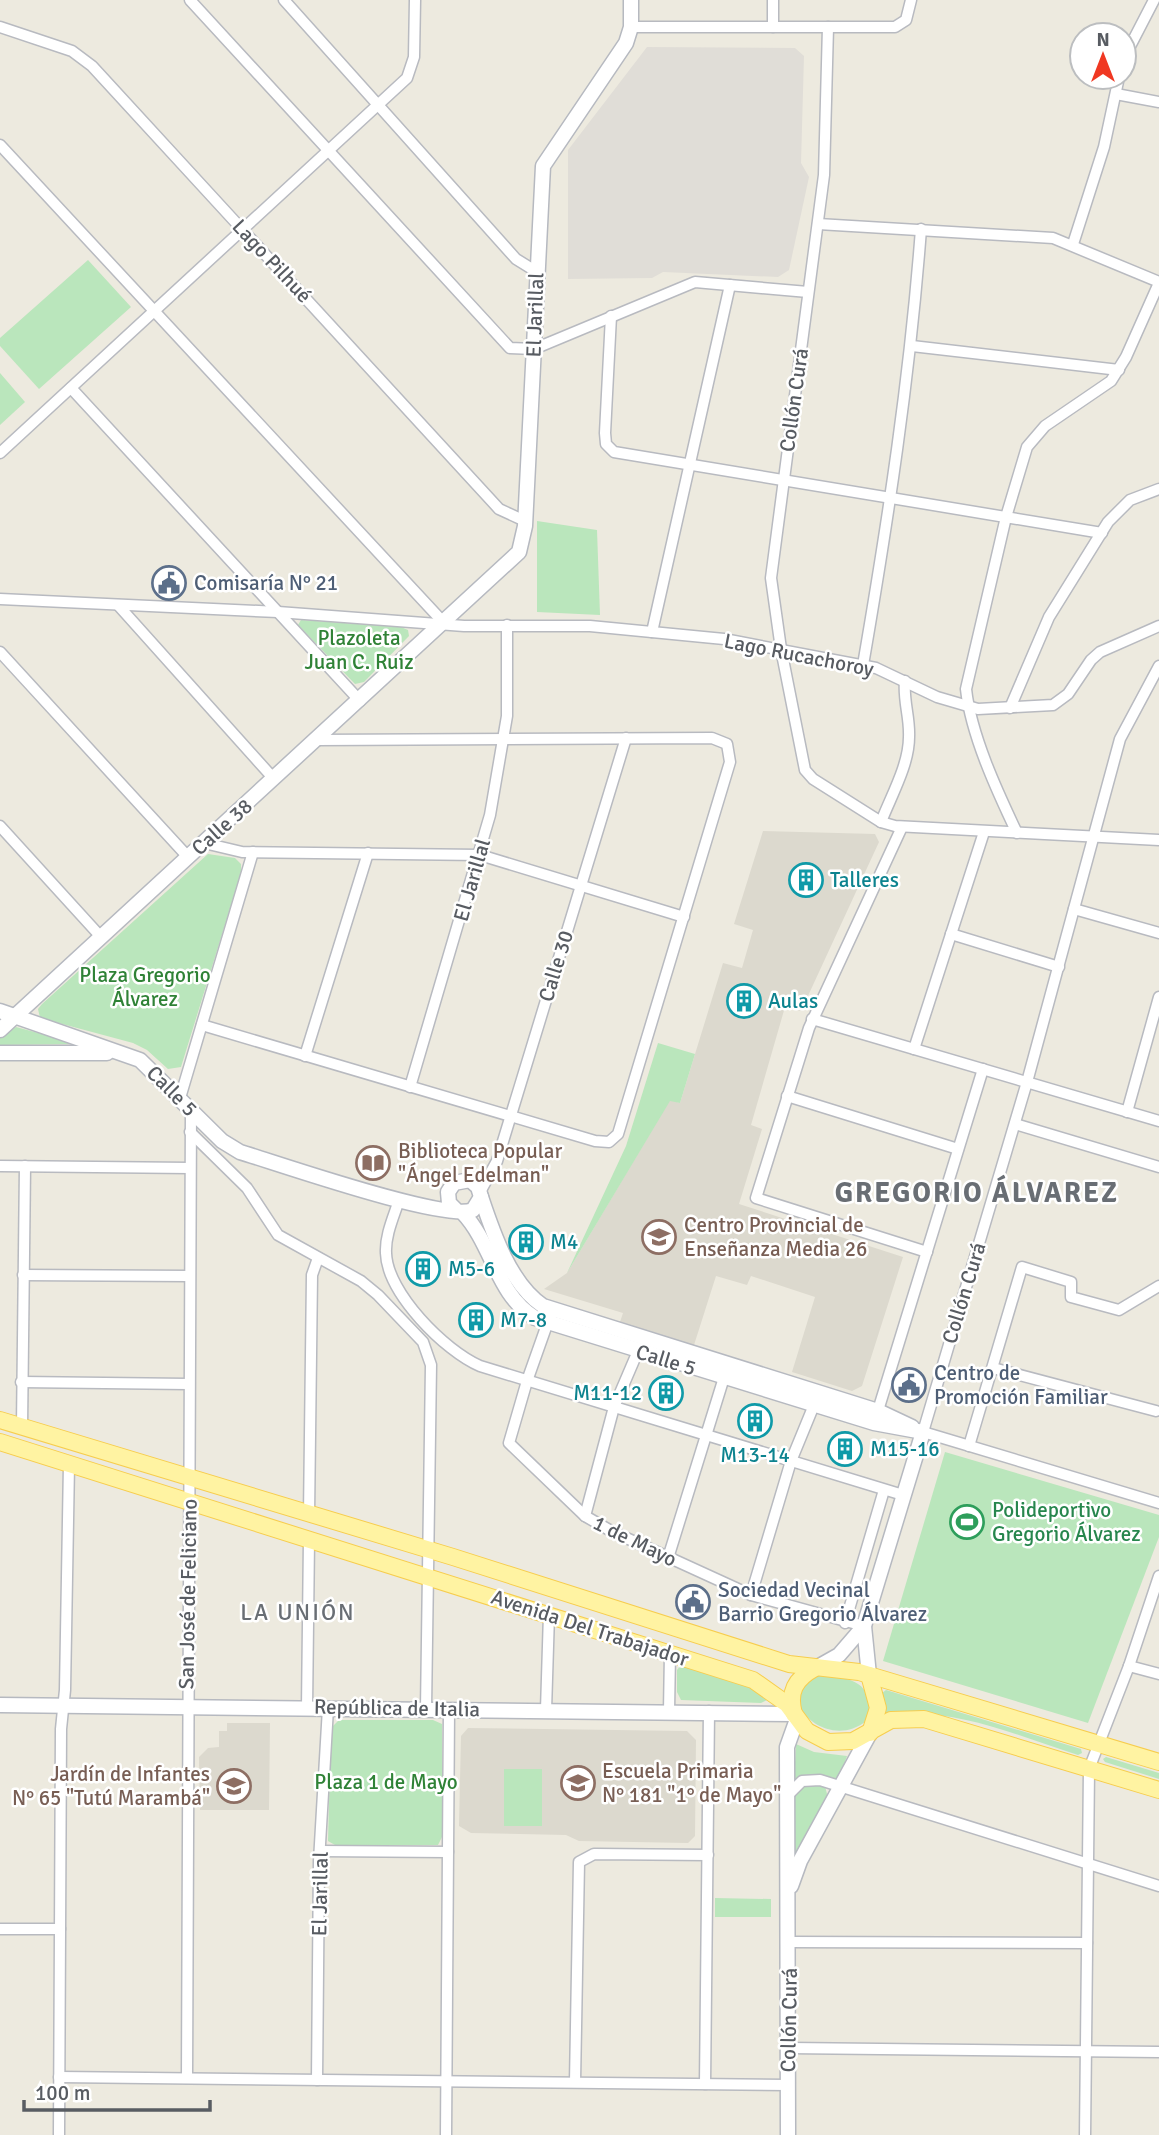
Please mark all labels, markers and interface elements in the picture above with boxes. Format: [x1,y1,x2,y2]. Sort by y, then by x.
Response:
north arrow [1068,21,1138,91]
text: N [1096,28,1110,52]
street label: Lago Pilhué [227,214,317,308]
street label: El Jarillal [521,272,549,358]
street label: Collón Curá [774,346,814,454]
public building icon: Comisaría N° 21 [150,564,188,602]
place label: Comisaría N° 21 [194,570,338,596]
park label: Plazoleta Juan C. Ruiz [304,625,414,675]
street label: Lago Rucachoroy [722,628,876,682]
street label: Calle 38 [186,793,258,861]
street label: El Jarillal [448,836,496,924]
building icon: Talleres [787,861,825,899]
place label: Talleres [830,867,899,893]
street label: Calle 30 [533,927,579,1005]
park label: Plaza Gregorio Álvarez [79,962,211,1012]
building icon: Aulas [725,982,763,1020]
place label: Aulas [768,988,818,1014]
street label: Calle 5 [141,1060,203,1122]
place label: Biblioteca Popular "Ángel Edelman" [398,1138,563,1188]
library icon: Biblioteca Popular "Ángel Edelman" [354,1144,392,1182]
district label: GREGORIO ÁLVAREZ [835,1174,1119,1210]
place label: Centro Provincial de Enseñanza Media 26 [684,1212,867,1262]
school or university icon: Centro Provincial de Enseñanza Media 26 [640,1218,678,1256]
building icon: M4 [507,1223,545,1261]
place label: M4 [550,1229,578,1255]
street label: Collón Curá [936,1239,992,1347]
building icon: M5-6 [404,1250,442,1288]
place label: M5-6 [448,1256,495,1282]
building icon: M7-8 [457,1301,495,1339]
place label: M7-8 [500,1307,547,1333]
street label: Calle 5 [633,1339,699,1381]
place label: Centro de Promoción Familiar [934,1360,1108,1410]
public building icon: Centro de Promoción Familiar [890,1366,928,1404]
building icon: M11-12 [647,1374,685,1412]
place label: M11-12 [573,1380,642,1406]
building icon: M13-14 [736,1402,774,1440]
building icon: M15-16 [826,1430,864,1468]
place label: M15-16 [870,1436,940,1462]
place label: M13-14 [720,1442,790,1468]
place label: Polideportivo Gregorio Álvarez [992,1497,1141,1547]
street label: San José de Feliciano [173,1498,203,1690]
sports icon: Polideportivo Gregorio Álvarez [948,1503,986,1541]
street label: 1 de Mayo [589,1510,681,1572]
place label: Sociedad Vecinal Barrio Gregorio Álvarez [718,1577,927,1627]
public building icon: Sociedad Vecinal Barrio Gregorio Álvarez [674,1583,712,1621]
street label: Avenida Del Trabajador [488,1584,692,1672]
district label: LA UNIÓN [240,1598,356,1627]
street label: República de Italia [314,1694,480,1722]
place label: Escuela Primaria N° 181 "1° de Mayo" [602,1758,781,1808]
place label: Jardín de Infantes N° 65 "Tutú Marambá" [12,1761,210,1811]
school or university icon: Escuela Primaria N° 181 "1° de Mayo" [559,1764,597,1802]
school or university icon: Jardín de Infantes N° 65 "Tutú Marambá" [215,1767,253,1805]
park label: Plaza 1 de Mayo [314,1769,458,1795]
street label: El Jarillal [306,1851,334,1937]
street label: Collón Curá [775,1967,803,2073]
scale bar [24,2068,210,2112]
text: 100 m [35,2080,90,2106]

